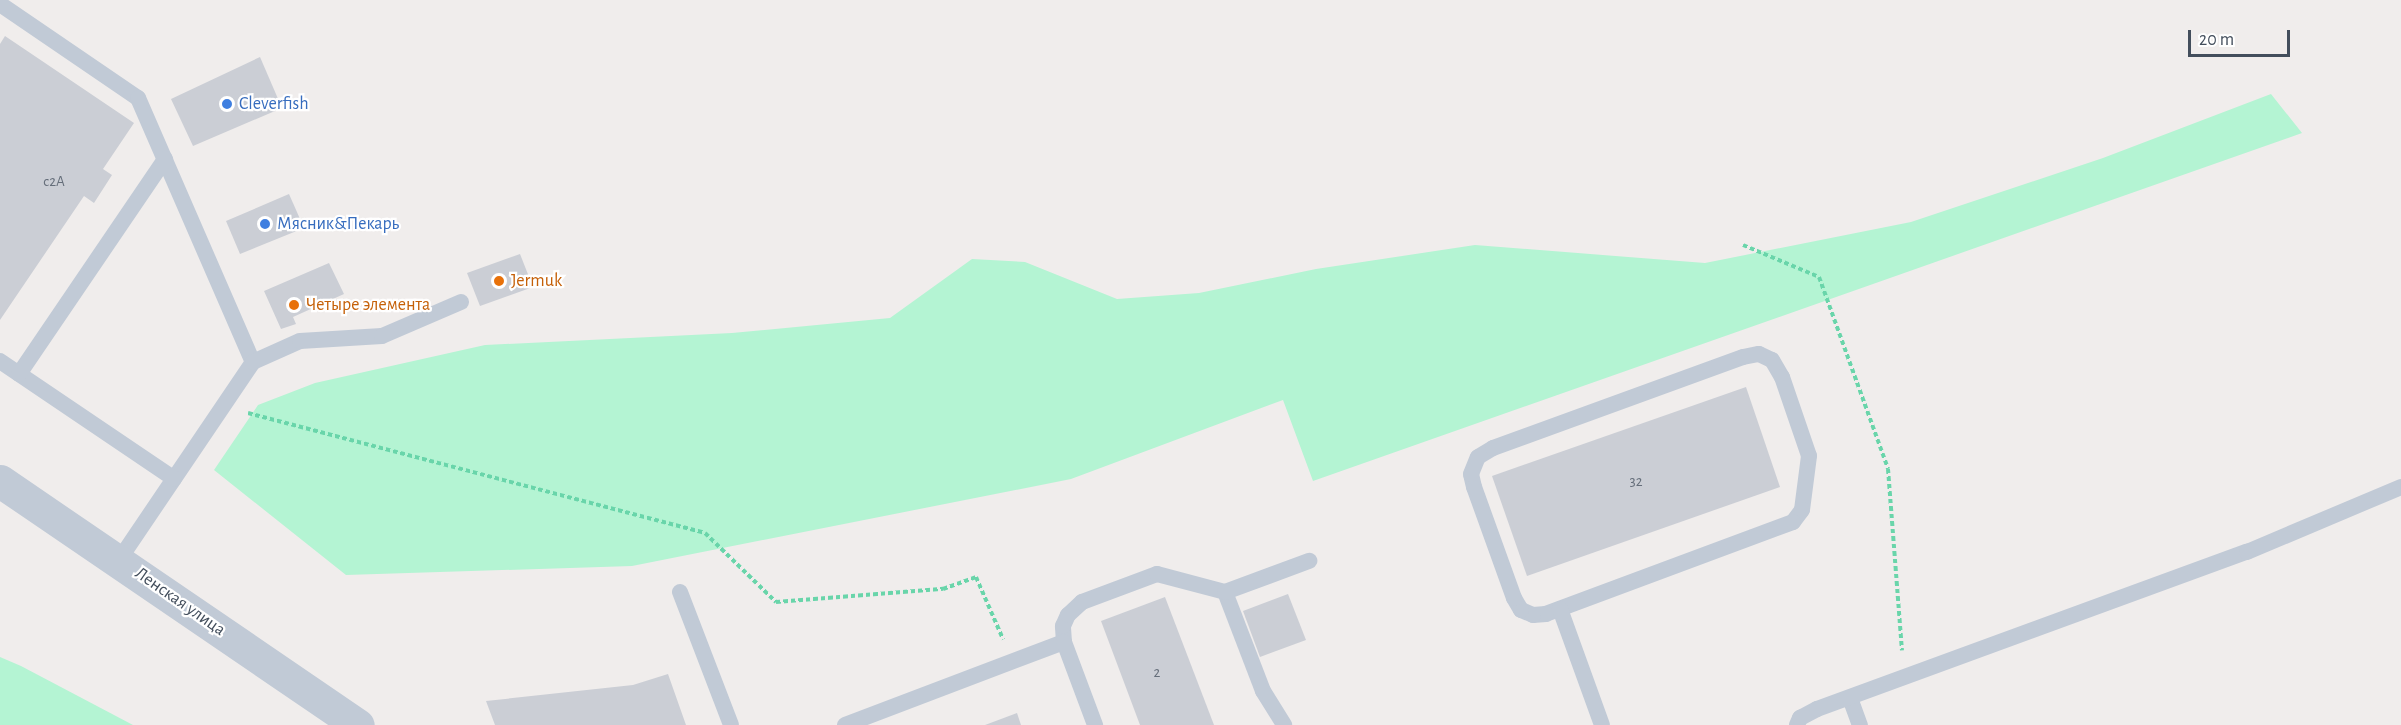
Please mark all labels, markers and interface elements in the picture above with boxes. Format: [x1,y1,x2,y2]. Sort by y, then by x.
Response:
scale bar [2191,18,2293,56]
text: 20 m [2199,31,2234,49]
place label: Cleverfish [239,93,309,115]
marker: Cleverfish [220,97,234,111]
house number: с2А [43,173,65,191]
place label: Мясник&Пекарь [277,213,399,235]
marker: Мясник&Пекарь [258,217,272,231]
place label: Jermuk [511,270,562,292]
marker: Jermuk [492,274,506,288]
place label: Четыре элемента [306,294,430,316]
marker: Четыре элемента [287,298,301,312]
house number: 32 [1629,473,1643,491]
street label: Ленская улица [131,563,229,641]
house number: 2 [1154,664,1160,682]

